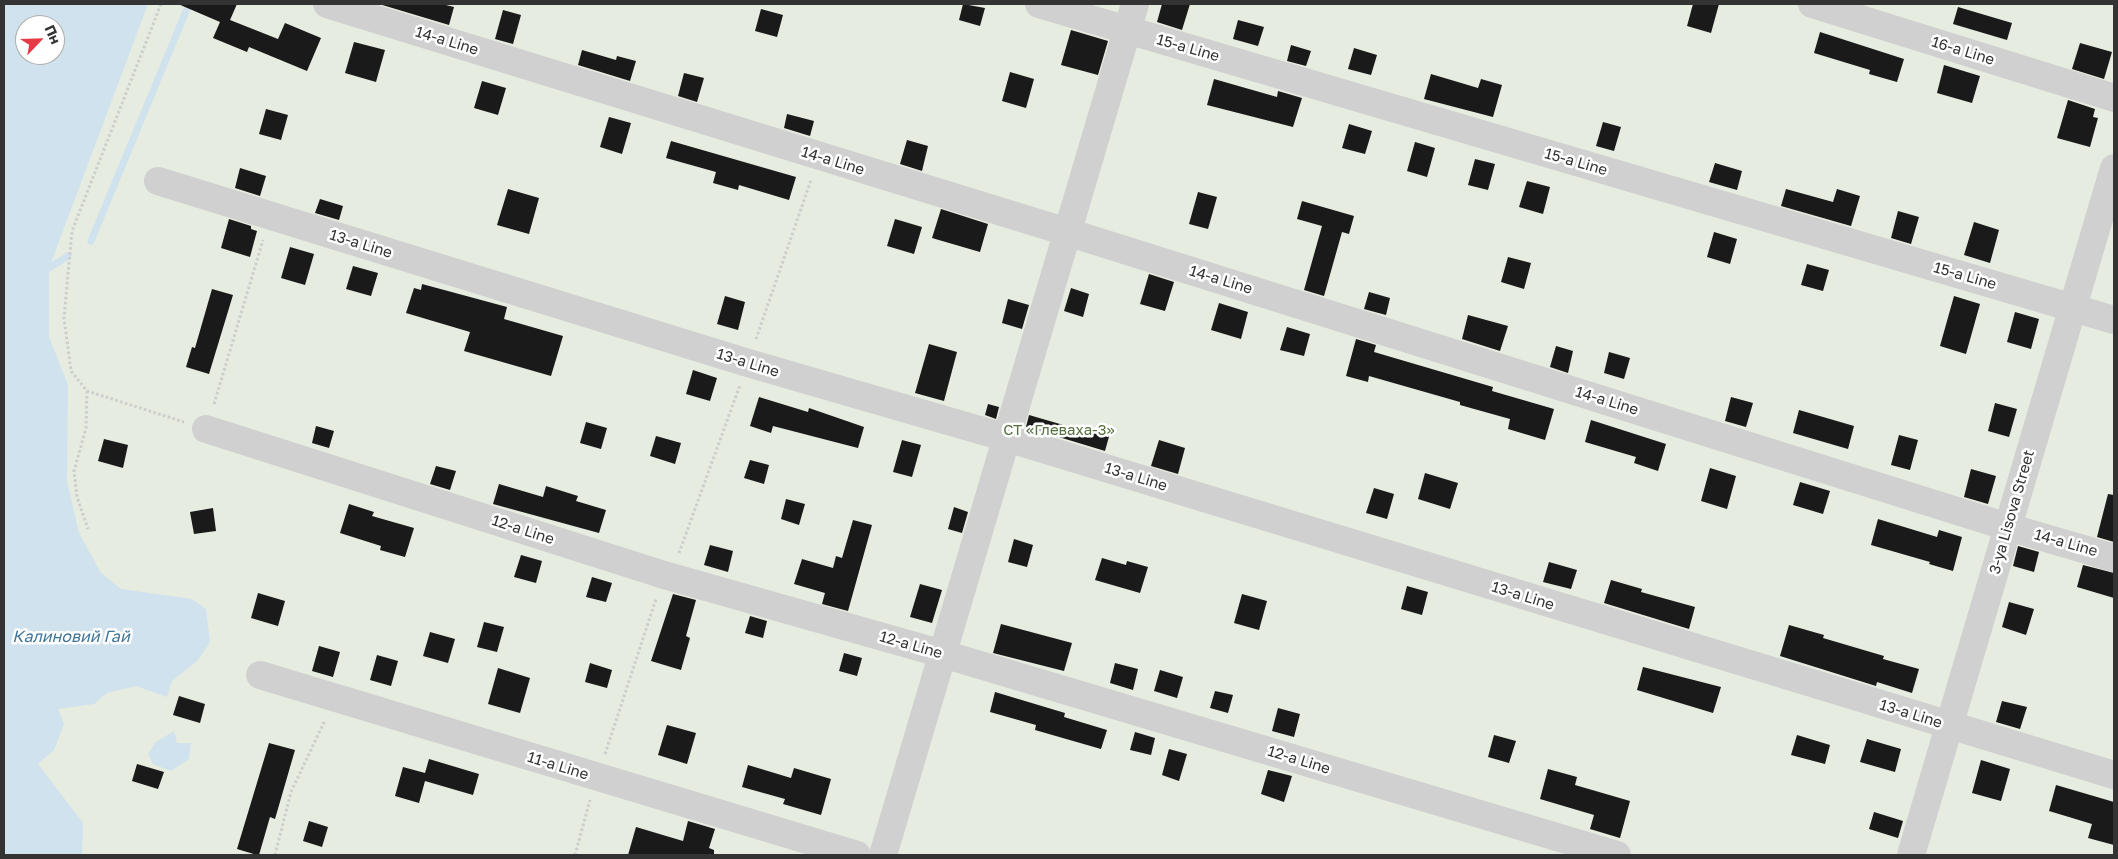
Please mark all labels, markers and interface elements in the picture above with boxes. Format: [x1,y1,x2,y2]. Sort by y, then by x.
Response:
north arrow [15,15,65,65]
text: Пн [42,22,65,46]
street label: 14-a Line [413,23,481,59]
street label: 15-a Line [1155,30,1221,66]
street label: 16-a Line [1929,33,1997,69]
street label: 14-a Line [799,143,867,179]
street label: 15-a Line [1543,144,1609,180]
street label: 13-a Line [328,226,394,262]
street label: 15-a Line [1932,258,1998,294]
street label: 14-a Line [1187,262,1255,298]
street label: 13-a Line [715,345,781,381]
street label: 14-a Line [1573,383,1641,419]
park label: СТ «Глеваха-3» [1003,421,1115,439]
street label: 3-ya Lisova Street [1986,448,2038,576]
street label: 13-a Line [1103,459,1169,495]
street label: 12-a Line [490,511,556,549]
street label: 14-a Line [2032,525,2100,561]
street label: 13-a Line [1490,578,1556,614]
water label: Калиновий Гай [12,627,130,647]
street label: 12-a Line [878,627,944,663]
street label: 13-a Line [1878,696,1944,732]
street label: 12-a Line [1266,742,1332,778]
street label: 11-a Line [525,748,591,784]

